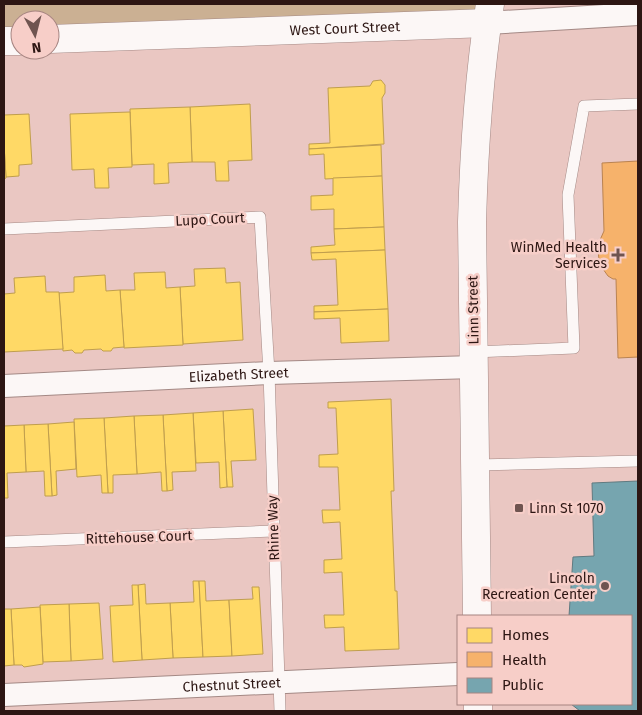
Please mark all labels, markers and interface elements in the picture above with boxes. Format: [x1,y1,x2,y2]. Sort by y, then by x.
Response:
north arrow [10,10,60,60]
street label: West Court Street [289,18,401,39]
text: N [31,38,42,56]
street label: Lupo Court [175,209,246,230]
place label: WinMed Health Services [511,239,607,272]
marker: WinMed Health Services [611,248,625,262]
street label: Linn Street [464,274,483,345]
street label: Elizabeth Street [188,364,290,386]
street label: Rhine Way [264,495,283,561]
place label: Linn St 1070 [529,500,604,517]
marker: Linn St 1070 [513,502,525,514]
street label: Rittehouse Court [85,527,194,548]
place label: Lincoln Recreation Center [482,570,596,603]
marker: Lincoln Recreation Center [599,580,611,592]
legend [457,615,632,705]
text: Homes [502,626,549,644]
text: Health [502,651,547,669]
street label: Chestnut Street [182,674,282,696]
text: Public [502,676,544,694]

